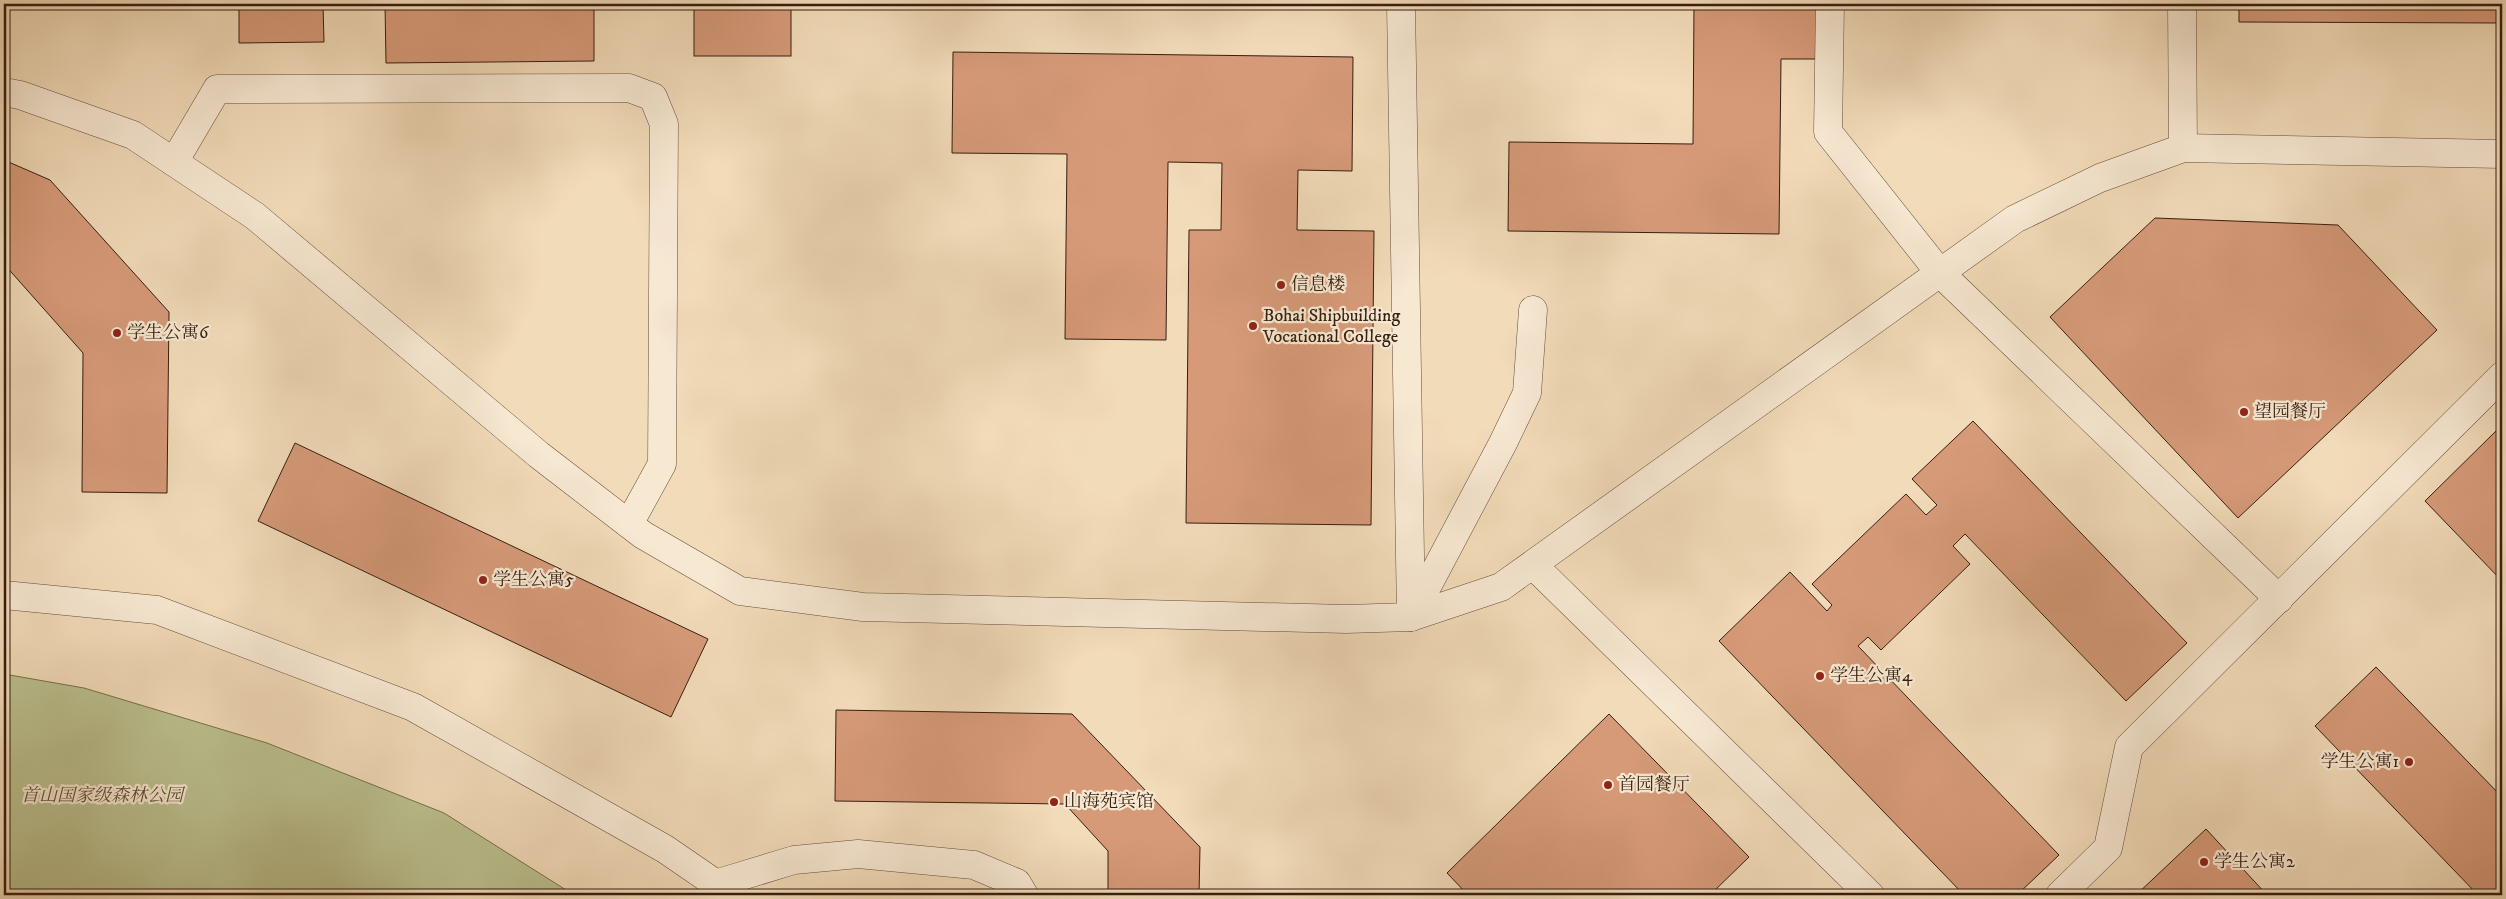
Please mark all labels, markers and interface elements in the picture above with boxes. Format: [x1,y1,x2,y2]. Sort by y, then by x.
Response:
place label: 信息楼 [1291,274,1345,296]
marker: 信息楼 [1275,279,1287,291]
place label: Bohai Shipbuilding Vocational College [1262,305,1400,348]
marker: Bohai Shipbuilding Vocational College [1247,320,1259,332]
place label: 学生公寓6 [127,322,209,344]
marker: 学生公寓6 [111,327,123,339]
place label: 望园餐厅 [2254,401,2326,423]
marker: 望园餐厅 [2238,406,2250,418]
place label: 学生公寓5 [493,569,574,591]
marker: 学生公寓5 [477,574,489,586]
place label: 学生公寓4 [1830,665,1913,687]
marker: 学生公寓4 [1814,670,1826,682]
place label: 学生公寓1 [2320,751,2399,773]
marker: 学生公寓1 [2403,756,2415,768]
place label: 首园餐厅 [1618,774,1690,796]
marker: 首园餐厅 [1602,779,1614,791]
park label: 首山国家级森林公园 [21,785,186,807]
place label: 山海苑宾馆 [1064,791,1154,813]
marker: 山海苑宾馆 [1048,796,1060,808]
place label: 学生公寓2 [2214,851,2295,873]
marker: 学生公寓2 [2198,856,2210,868]

